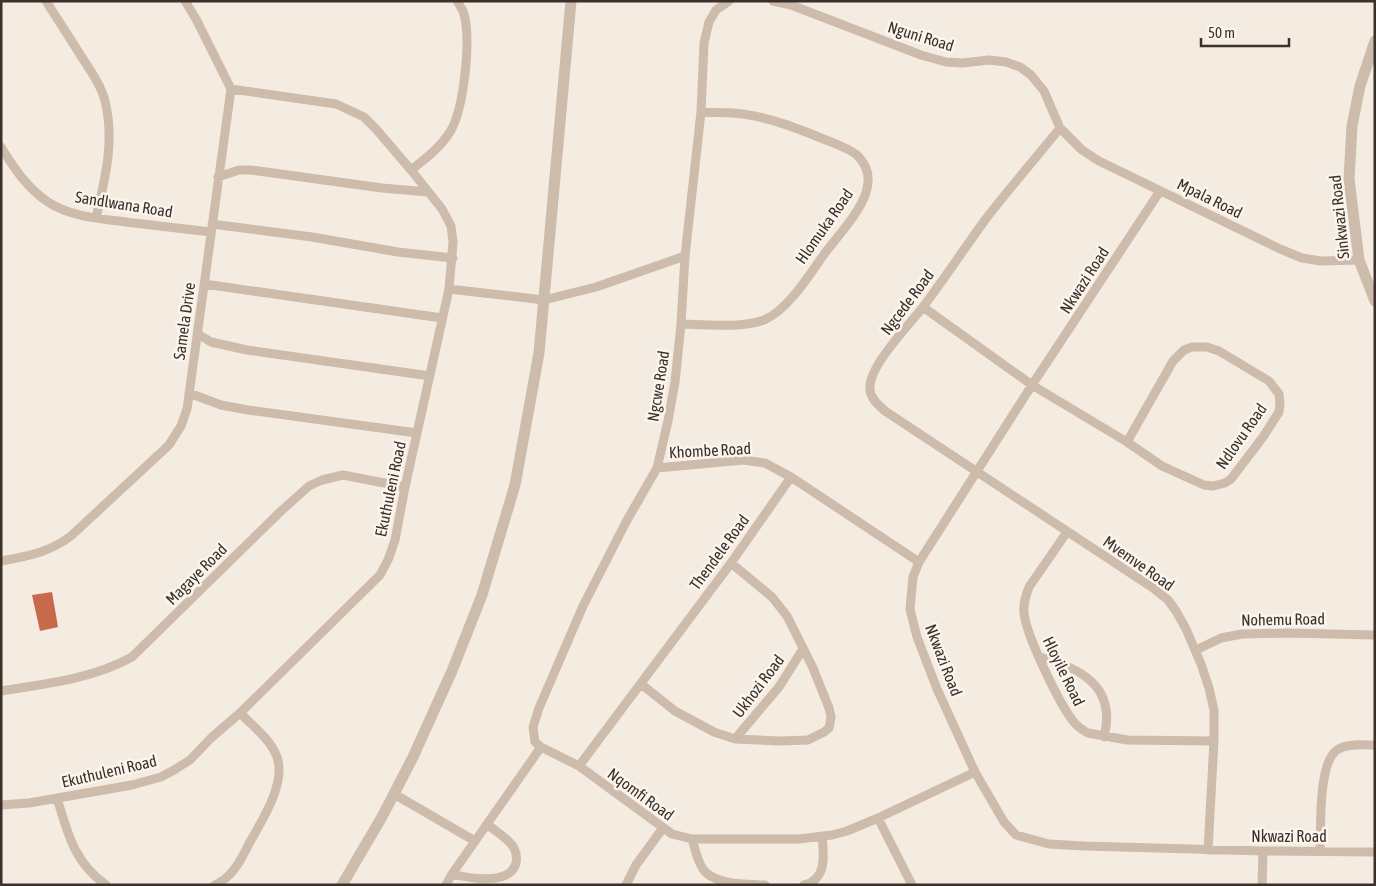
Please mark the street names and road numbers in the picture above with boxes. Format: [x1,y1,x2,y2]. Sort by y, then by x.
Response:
street label: Nguni Road [885,17,956,56]
street label: Sinkwazi Road [1326,174,1352,260]
street label: Mpala Road [1174,175,1245,222]
street label: Hlomuka Road [792,185,856,267]
street label: Sandlwana Road [74,187,174,221]
street label: Nkwazi Road [1056,243,1112,317]
street label: Ngcede Road [877,266,938,339]
street label: Samela Drive [170,281,198,361]
street label: Ngcwe Road [644,349,673,423]
street label: Ndlovu Road [1212,400,1270,472]
street label: Khombe Road [668,439,752,461]
street label: Ekuthuleni Road [371,440,409,538]
street label: Thendele Road [686,511,752,593]
street label: Mvemve Road [1100,532,1178,594]
street label: Magaye Road [162,540,231,609]
street label: Nohemu Road [1241,609,1325,629]
street label: Nkwazi Road [922,622,966,698]
street label: Hloyile Road [1039,633,1089,709]
street label: Ukhozi Road [729,651,787,721]
street label: Ekuthuleni Road [60,751,158,791]
street label: Nqomfi Road [604,764,677,825]
street label: Nkwazi Road [1251,827,1327,845]

